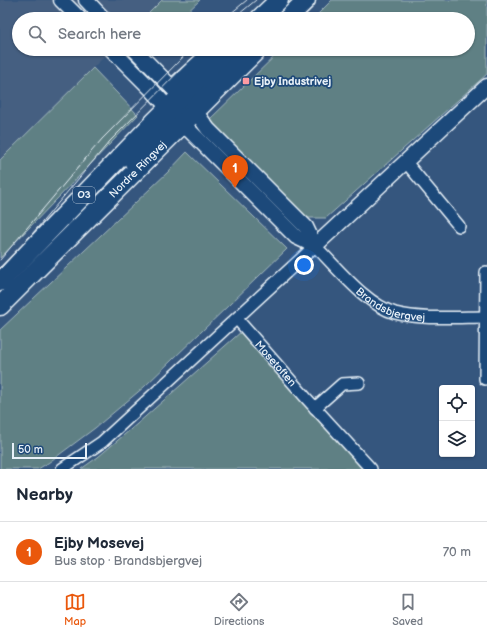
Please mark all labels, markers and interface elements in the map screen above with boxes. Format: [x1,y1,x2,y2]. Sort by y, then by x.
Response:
search box [12,12,475,56]
icon: search [26,23,48,45]
text: Search here [58,25,141,44]
place label: Ejby Industrivej [254,75,331,88]
marker: Ejby Industrivej [241,76,251,86]
street label: Nordre Ringvej [106,138,169,200]
pin: 1 [222,155,248,188]
road number: O3 [73,187,95,203]
your location [294,255,314,275]
street label: Brandsbjergvej [353,284,425,324]
street label: Mosetoften [252,338,299,389]
map controls [439,385,475,457]
button: locate [439,385,475,421]
button: layers [439,421,475,457]
scale bar [12,441,87,460]
text: 50 m [18,443,43,456]
text: Nearby [16,485,73,505]
text: Ejby Mosevej [54,534,144,553]
text: 1 [26,544,32,560]
text: 70 m [443,544,471,560]
text: Bus stop · Brandsbjergvej [54,553,202,569]
tab: Map [64,591,86,628]
tab: Directions [214,591,264,628]
tab: Saved [392,591,423,628]

